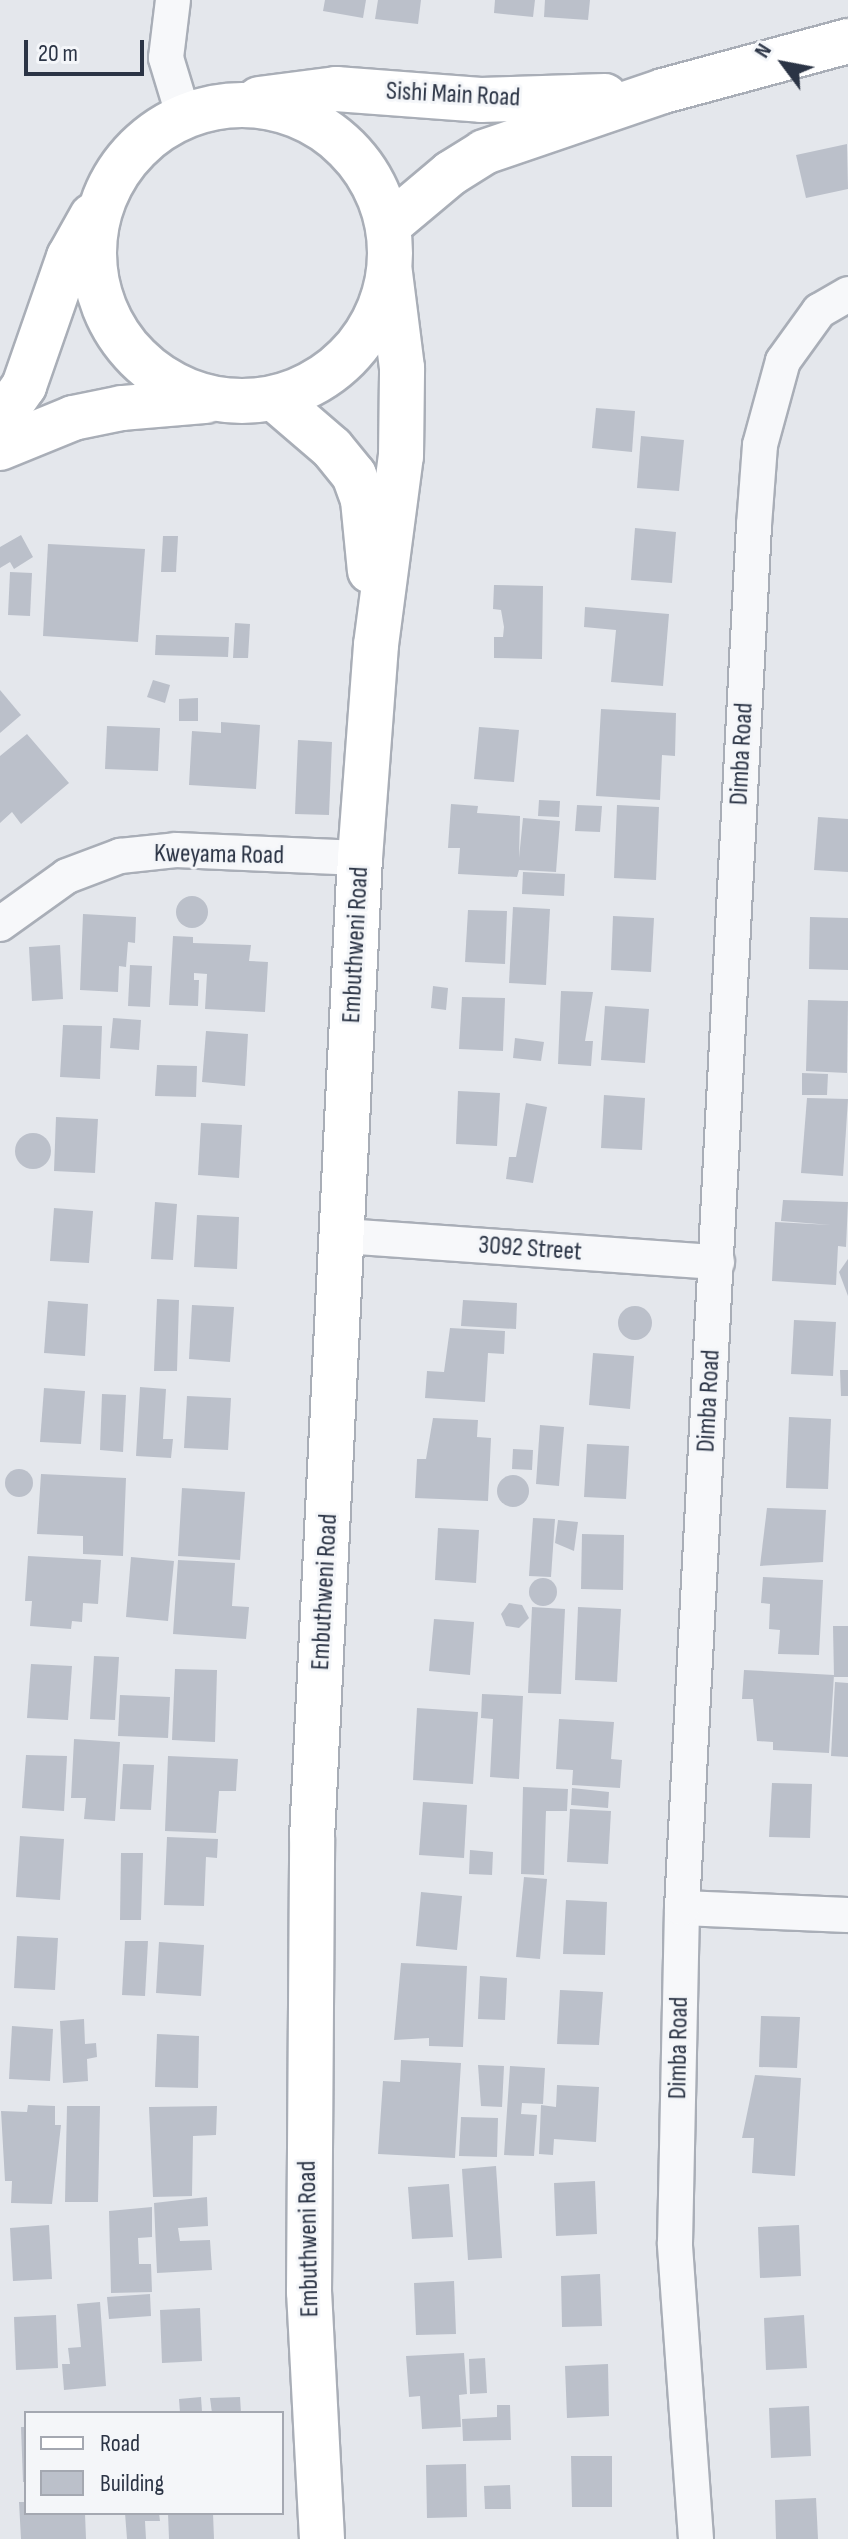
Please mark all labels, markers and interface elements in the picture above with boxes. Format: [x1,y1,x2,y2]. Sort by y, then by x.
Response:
scale bar [28,24,148,74]
north arrow [744,24,824,104]
text: 20 m [38,39,78,68]
text: N [749,39,778,63]
street label: Sishi Main Road [385,76,521,114]
street label: Dimba Road [724,702,760,806]
street label: Kweyama Road [154,838,284,872]
street label: Embuthweni Road [336,866,376,1024]
street label: 3092 Street [477,1230,583,1268]
street label: Dimba Road [691,1349,727,1453]
street label: Embuthweni Road [305,1513,345,1671]
street label: Dimba Road [663,1996,695,2100]
street label: Embuthweni Road [292,2161,326,2317]
legend [24,2411,284,2515]
text: Road [100,2429,140,2458]
text: Building [100,2469,164,2498]

